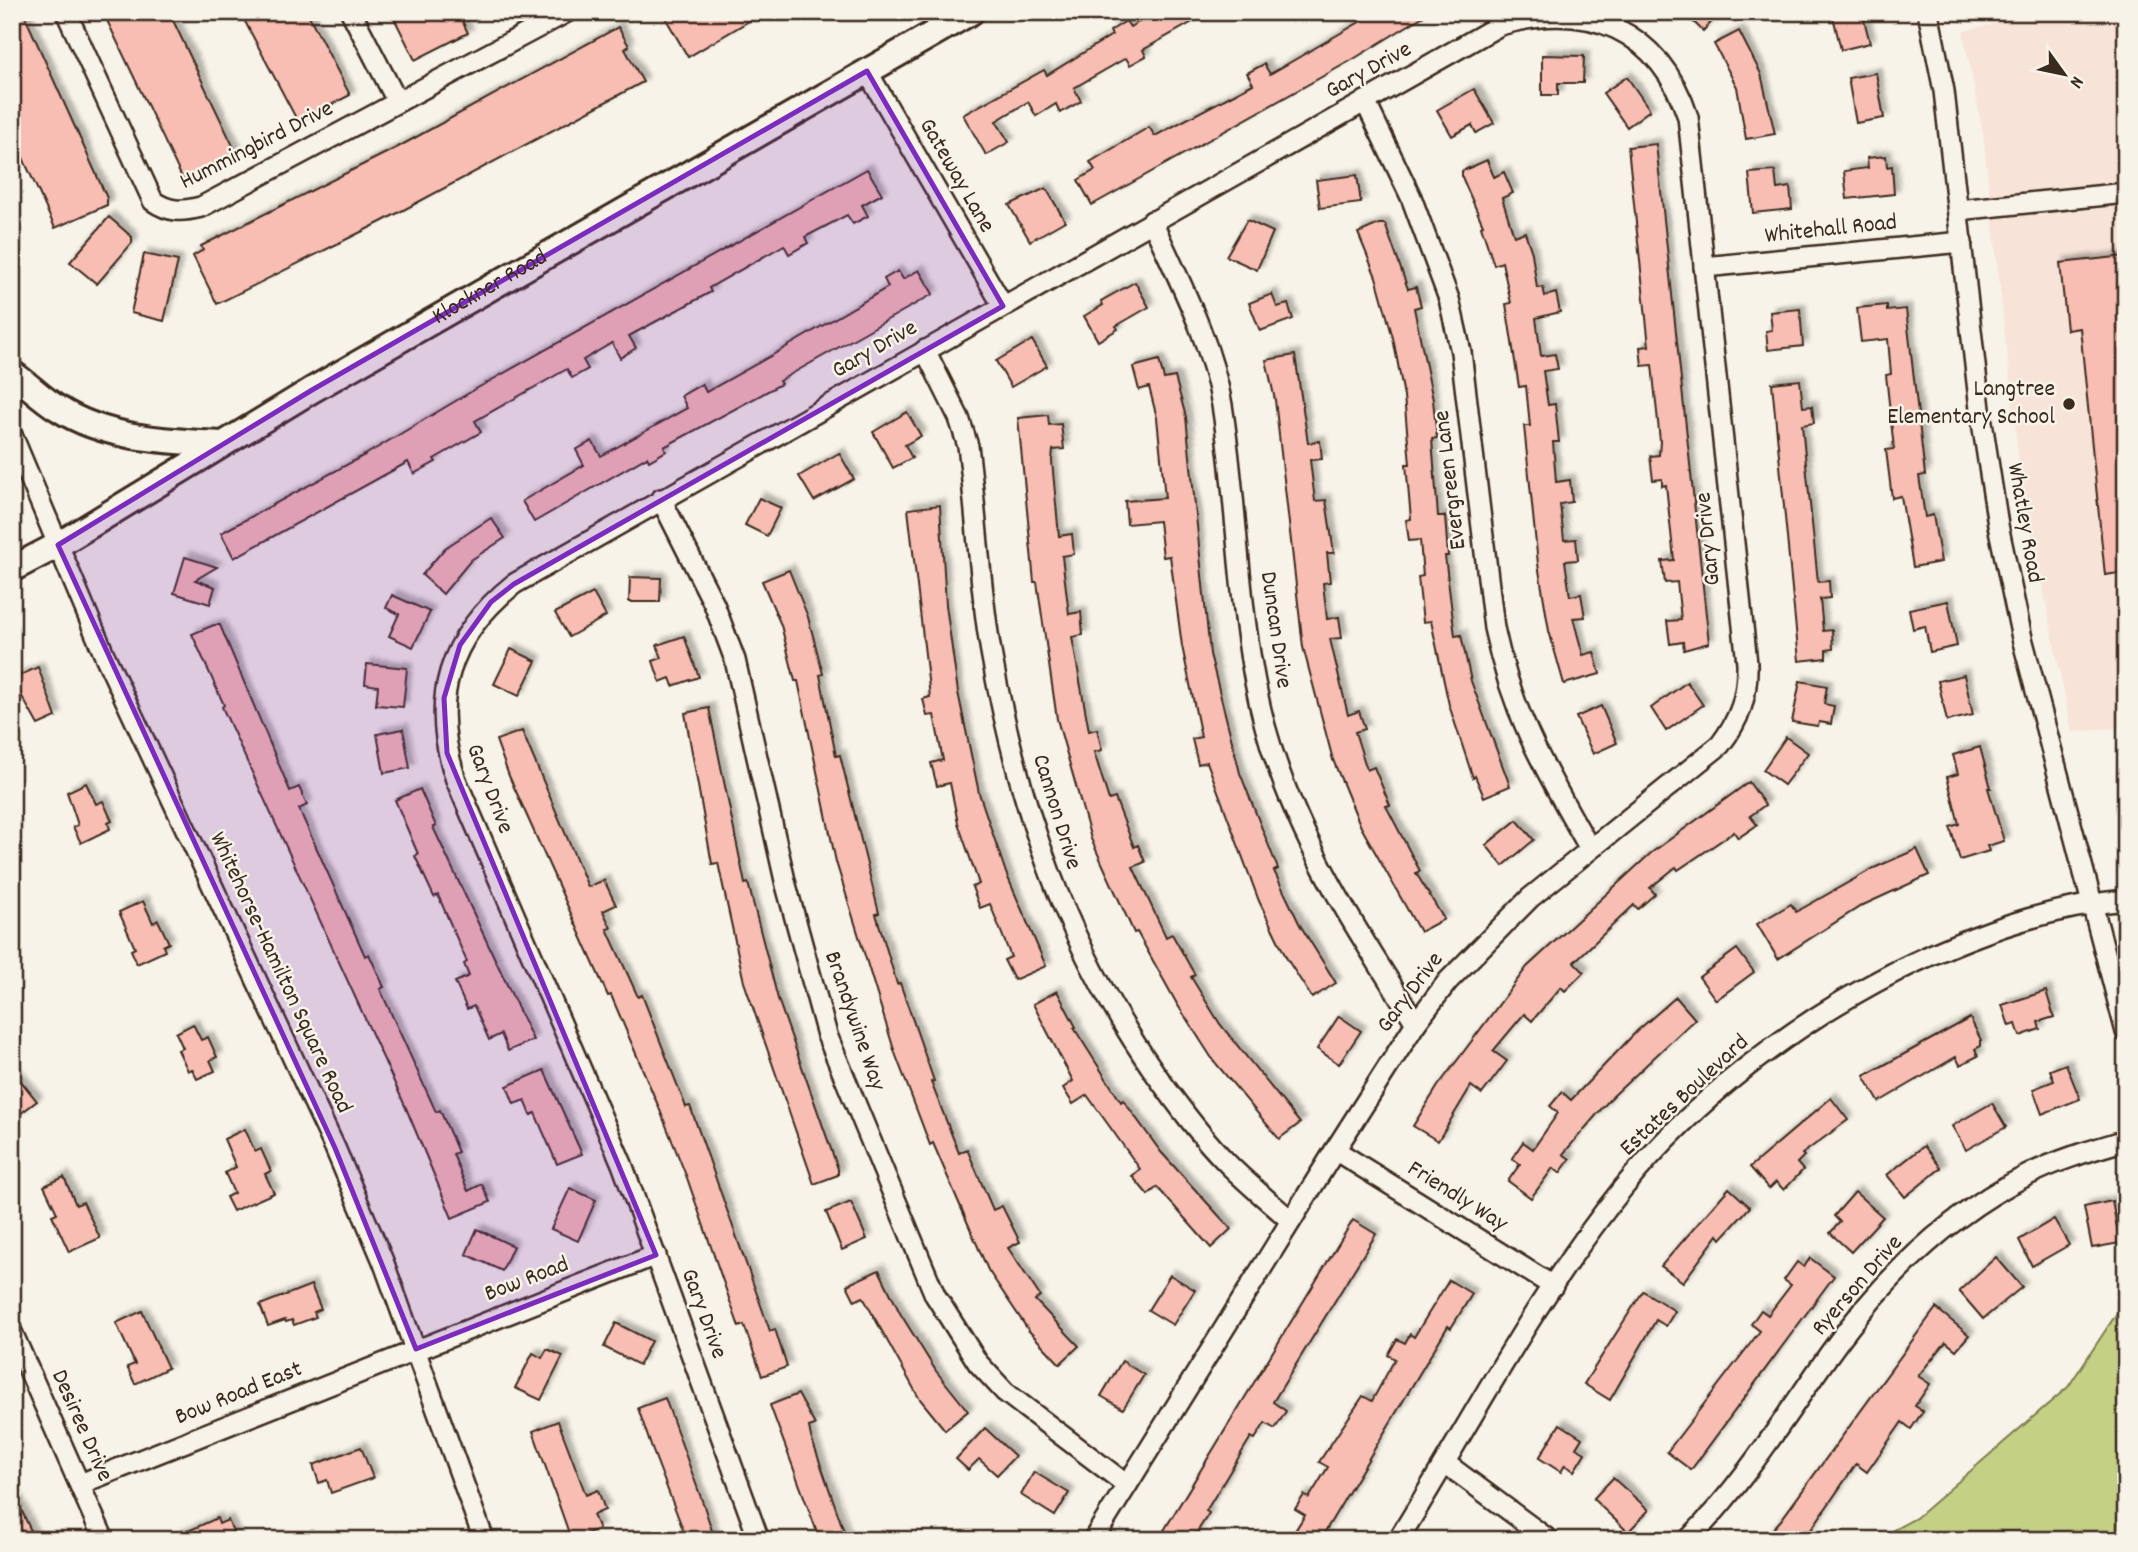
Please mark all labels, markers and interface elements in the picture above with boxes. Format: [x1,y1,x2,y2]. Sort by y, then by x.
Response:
street label: Gary Drive [1320,33,1418,109]
north arrow [2030,38,2100,108]
text: N [2061,70,2089,93]
street label: Hummingbird Drive [174,93,340,199]
street label: Gateway Lane [909,112,1003,240]
street label: Whitehall Road [1763,206,1899,254]
street label: Klockner Road [426,241,554,334]
street label: Gary Drive [826,312,924,388]
place label: Langtree Elementary School [1887,373,2055,435]
marker: Langtree Elementary School [2061,396,2077,412]
street label: Evergreen Lane [1426,408,1476,552]
street label: Whatley Road [1997,460,2051,586]
street label: Gary Drive [1687,491,1731,587]
street label: Duncan Drive [1250,569,1300,691]
street label: Gary Drive [456,739,522,839]
street label: Cannon Drive [1022,750,1090,874]
street label: Whitehorse-Hamilton Square Road [200,827,360,1119]
street label: Gary Drive [1369,945,1453,1041]
street label: Brandywine Way [814,947,894,1096]
street label: Estates Boulevard [1613,1027,1757,1165]
street label: Friendly Way [1400,1153,1515,1242]
street label: Ryerson Drive [1804,1228,1912,1344]
street label: Bow Road [480,1248,574,1312]
street label: Gary Drive [671,1264,735,1364]
street label: Bow Road East [170,1353,308,1435]
street label: Desiree Drive [41,1365,121,1487]

